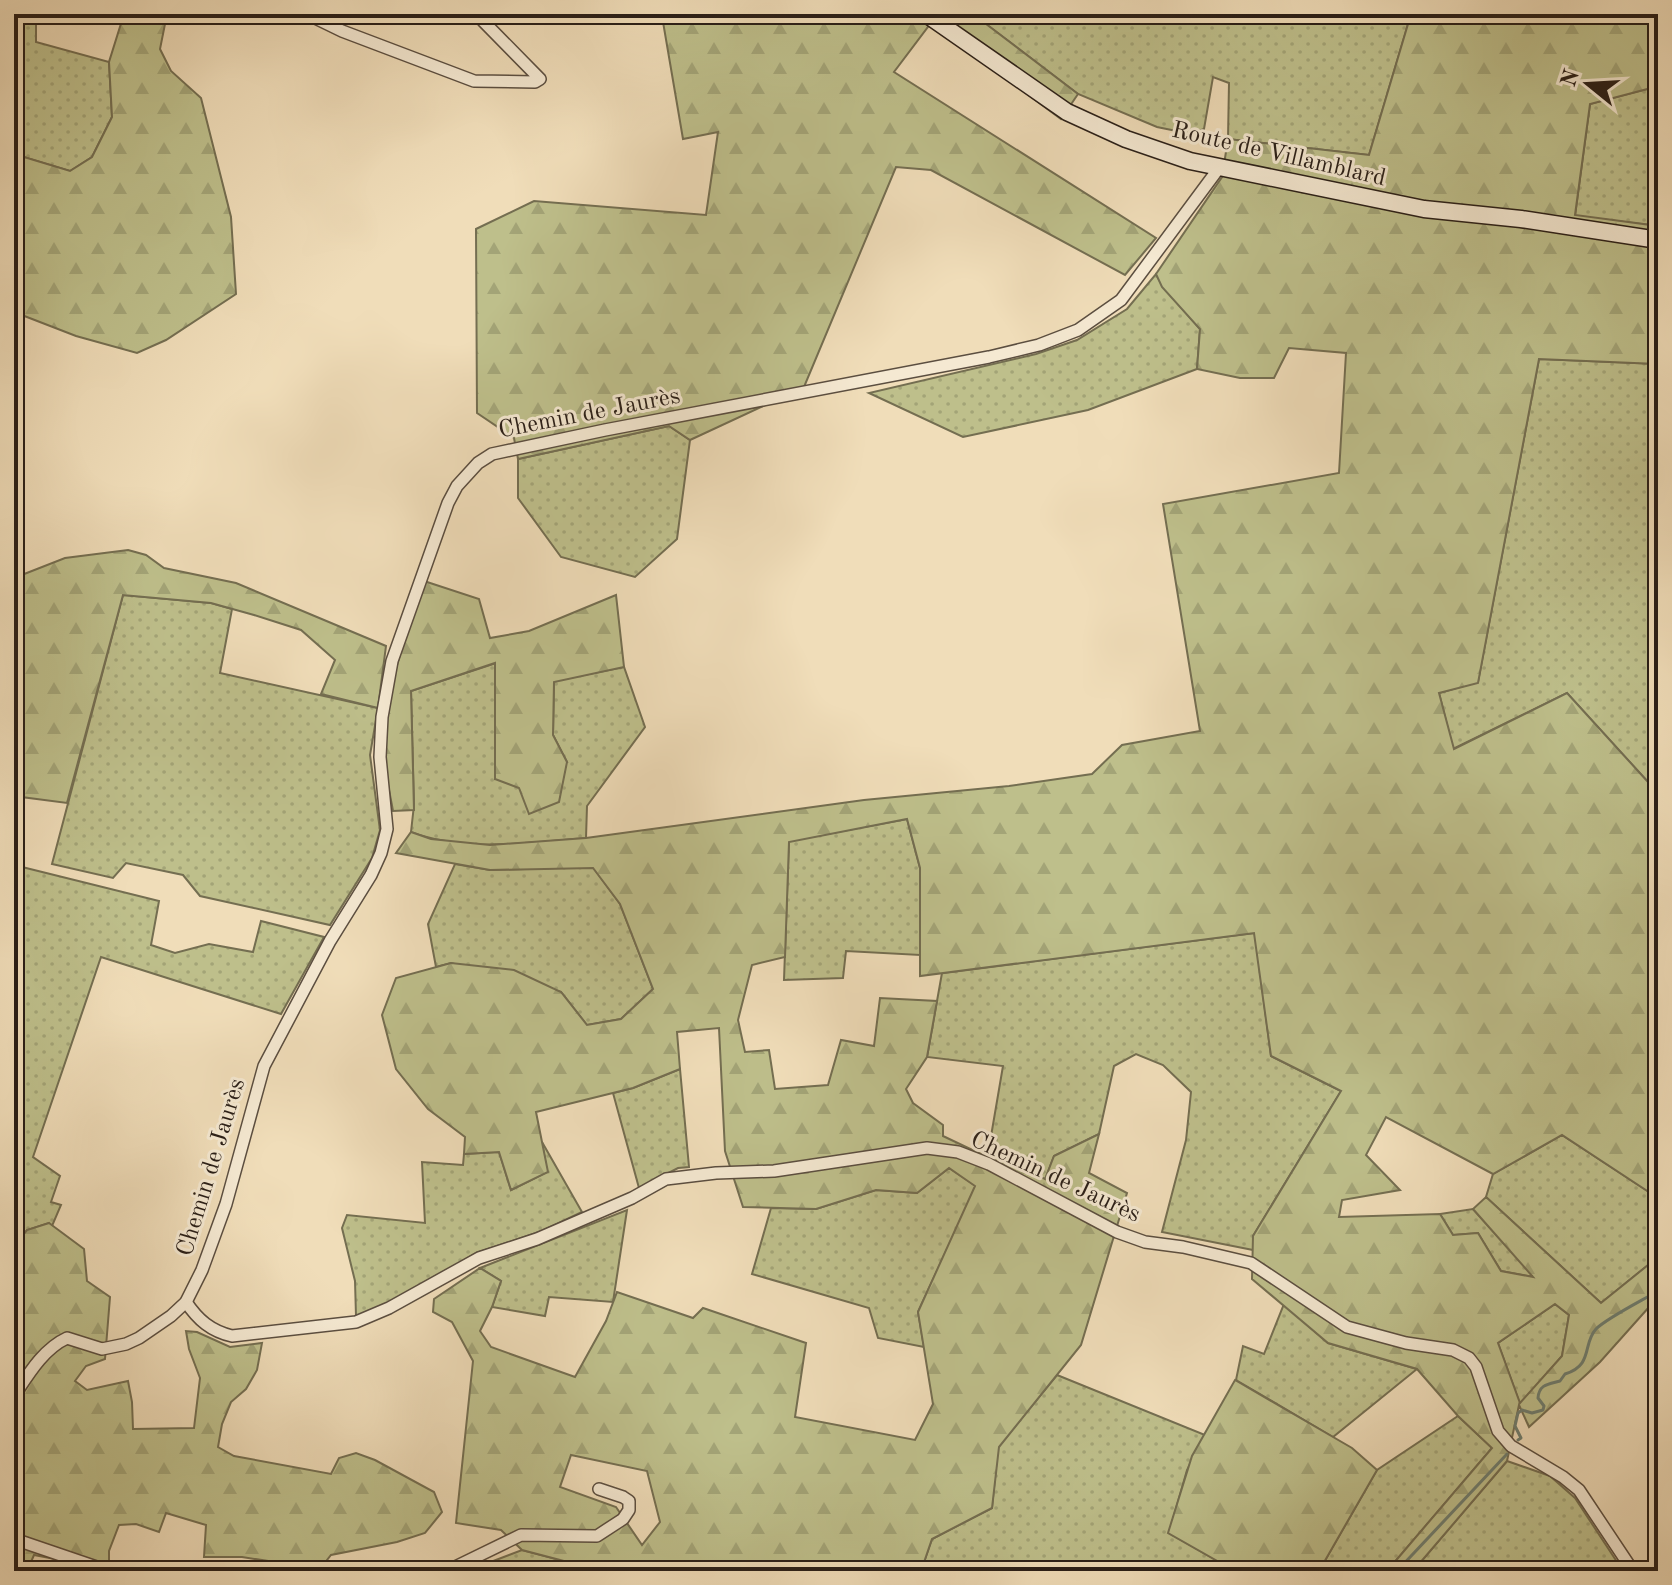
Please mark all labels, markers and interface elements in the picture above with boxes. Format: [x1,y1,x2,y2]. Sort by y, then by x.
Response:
north arrow [1548,44,1628,124]
text: N [1558,67,1584,90]
street label: Route de Villamblard [1169,119,1388,191]
street label: Chemin de Jaurès [496,385,682,443]
street label: Chemin de Jaurès [173,1076,250,1259]
street label: Chemin de Jaurès [966,1128,1144,1228]

